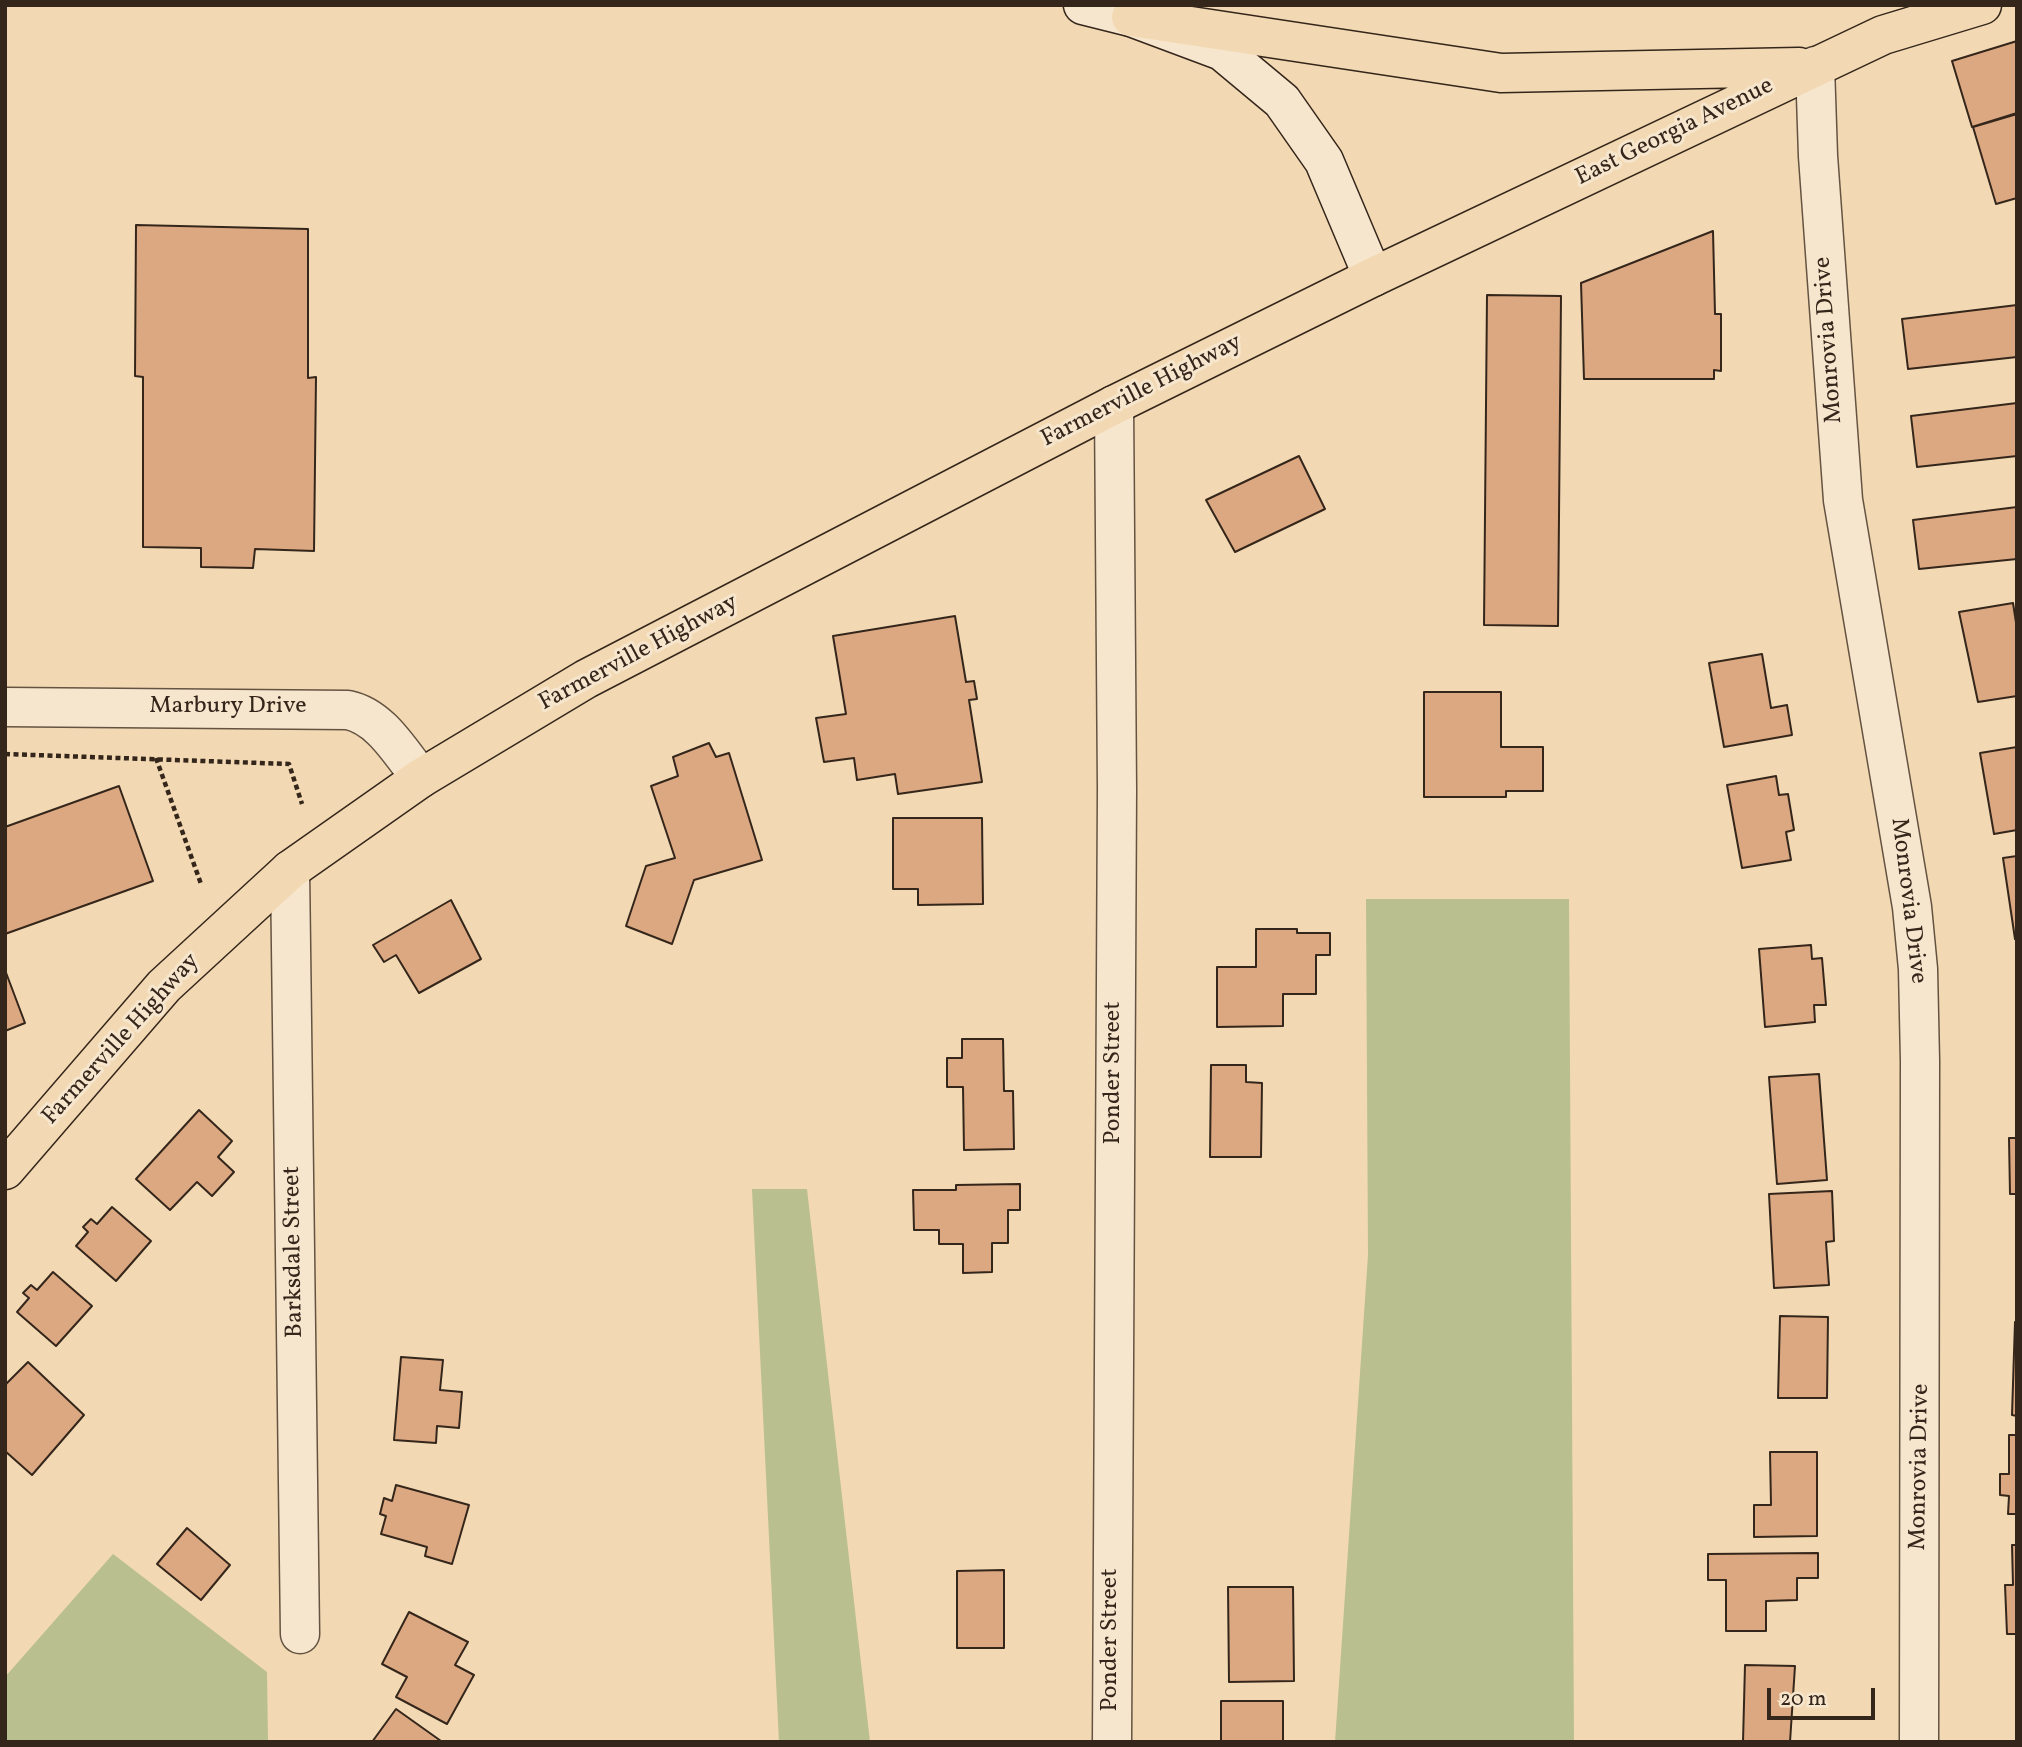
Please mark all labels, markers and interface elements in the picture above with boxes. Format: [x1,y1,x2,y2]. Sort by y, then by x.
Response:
street label: East Georgia Avenue [1571,73,1779,193]
street label: Monrovia Drive [1810,256,1850,424]
street label: Farmerville Highway [1037,329,1247,455]
street label: Farmerville Highway [535,589,743,719]
street label: Marbury Drive [149,694,307,722]
street label: Monrovia Drive [1883,816,1931,986]
street label: Farmerville Highway [37,948,207,1132]
street label: Ponder Street [1101,1001,1129,1145]
street label: Barksdale Street [279,1166,311,1338]
street label: Monrovia Drive [1905,1383,1937,1551]
street label: Ponder Street [1098,1568,1126,1712]
scale bar [1770,1674,1878,1718]
text: 20 m [1780,1685,1826,1714]

